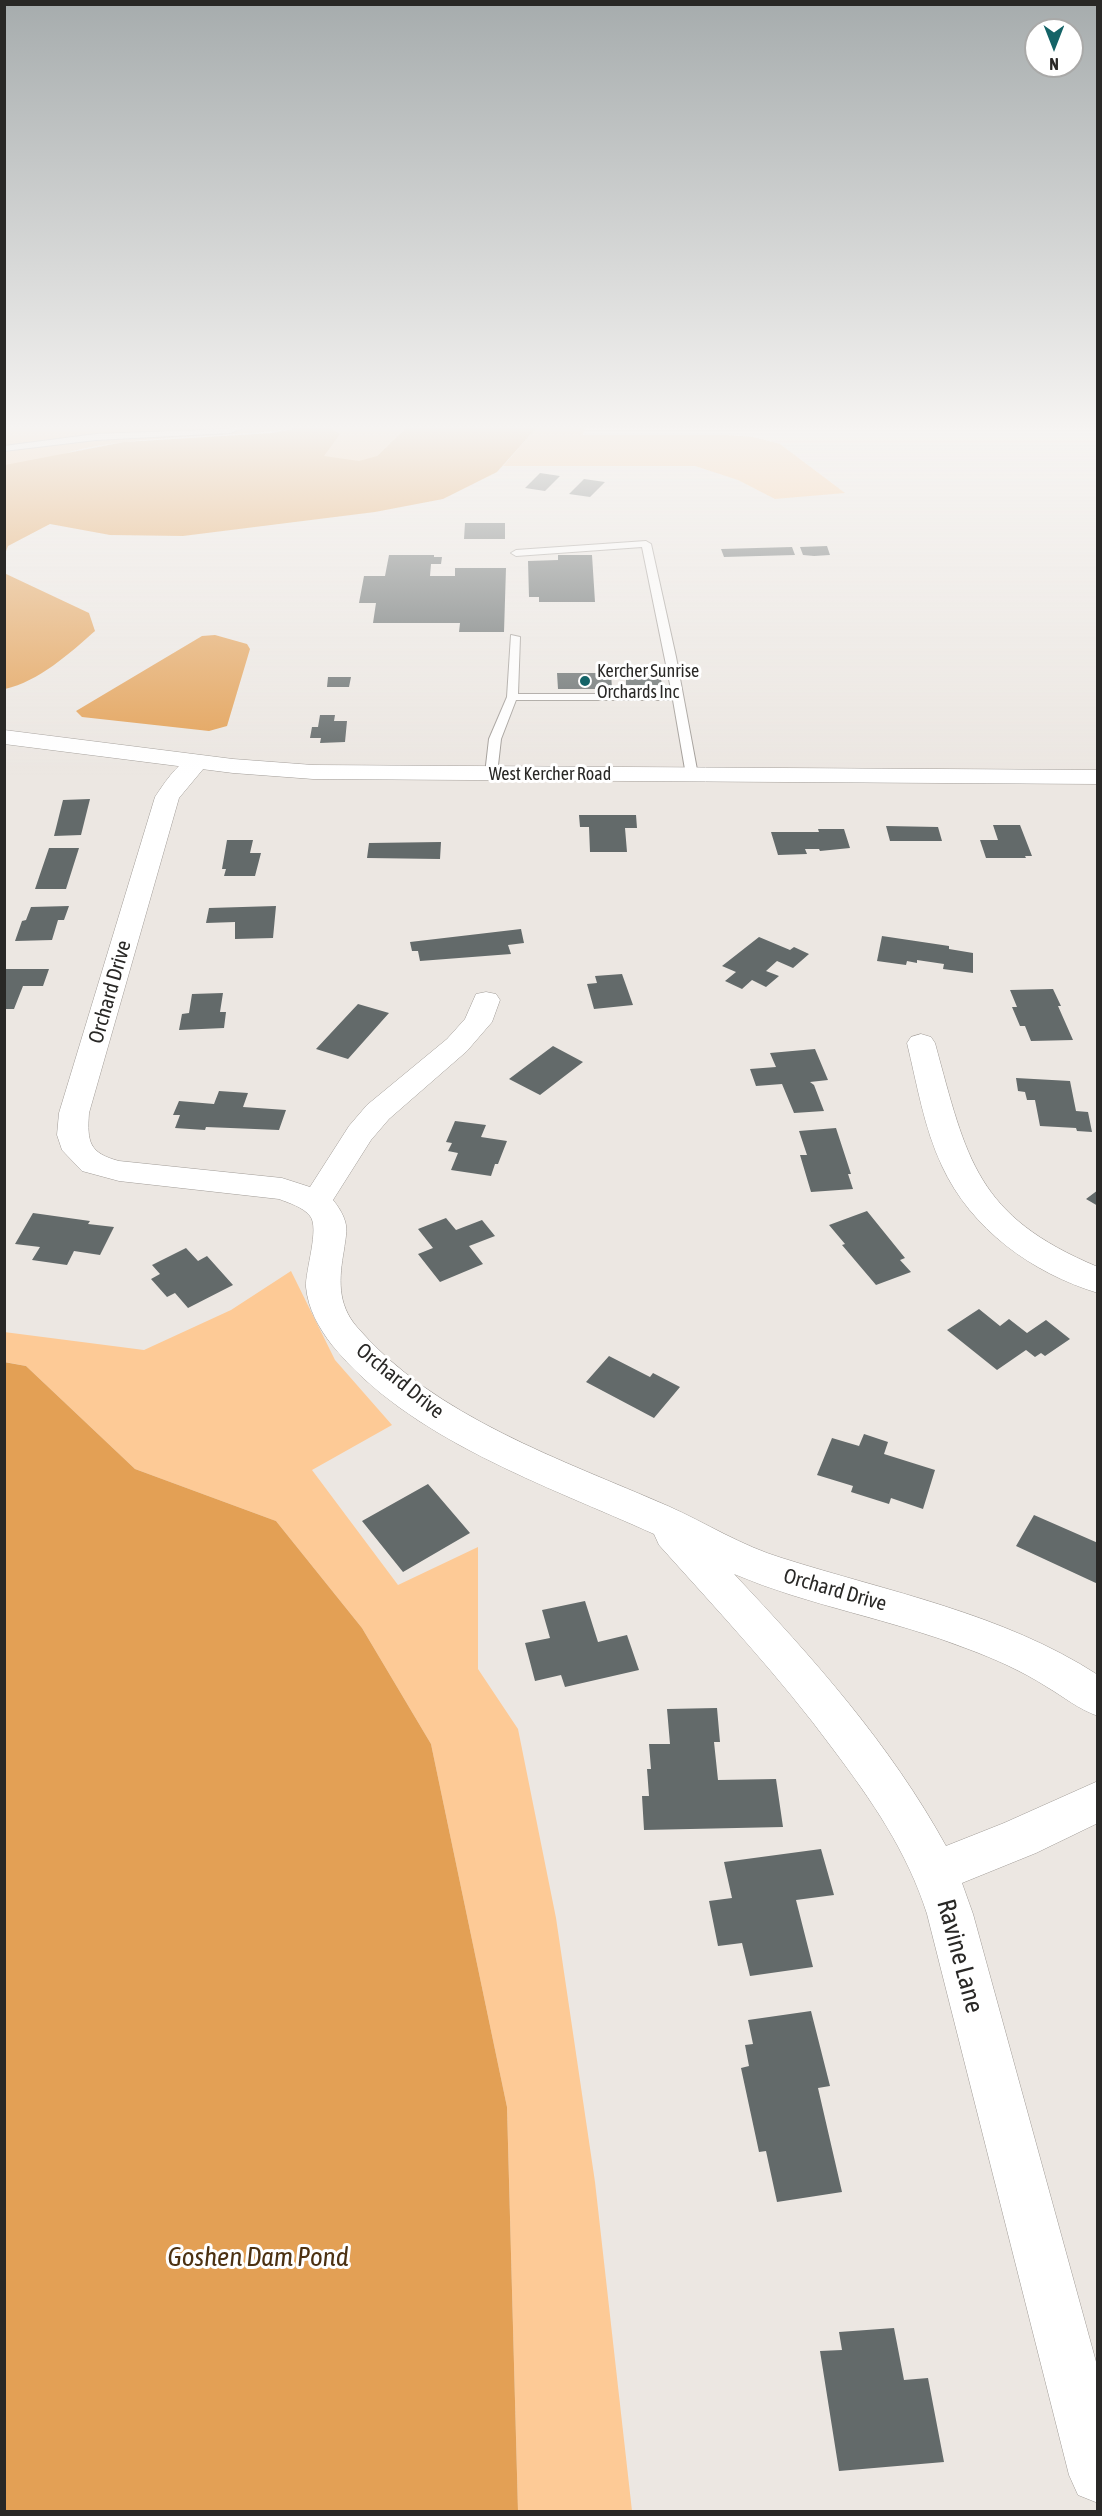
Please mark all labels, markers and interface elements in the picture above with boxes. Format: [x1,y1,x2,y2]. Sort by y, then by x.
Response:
north arrow [1024,18,1084,78]
text: N [1049,55,1059,73]
place label: Kercher Sunrise Orchards Inc [597,660,699,702]
marker: Kercher Sunrise Orchards Inc [578,674,592,688]
street label: West Kercher Road [489,763,611,785]
street label: Orchard Drive [83,938,137,1046]
street label: Orchard Drive [351,1338,449,1424]
street label: Orchard Drive [781,1563,889,1617]
street label: Ravine Lane [930,1896,990,2016]
water label: Goshen Dam Pond [167,2241,349,2273]

